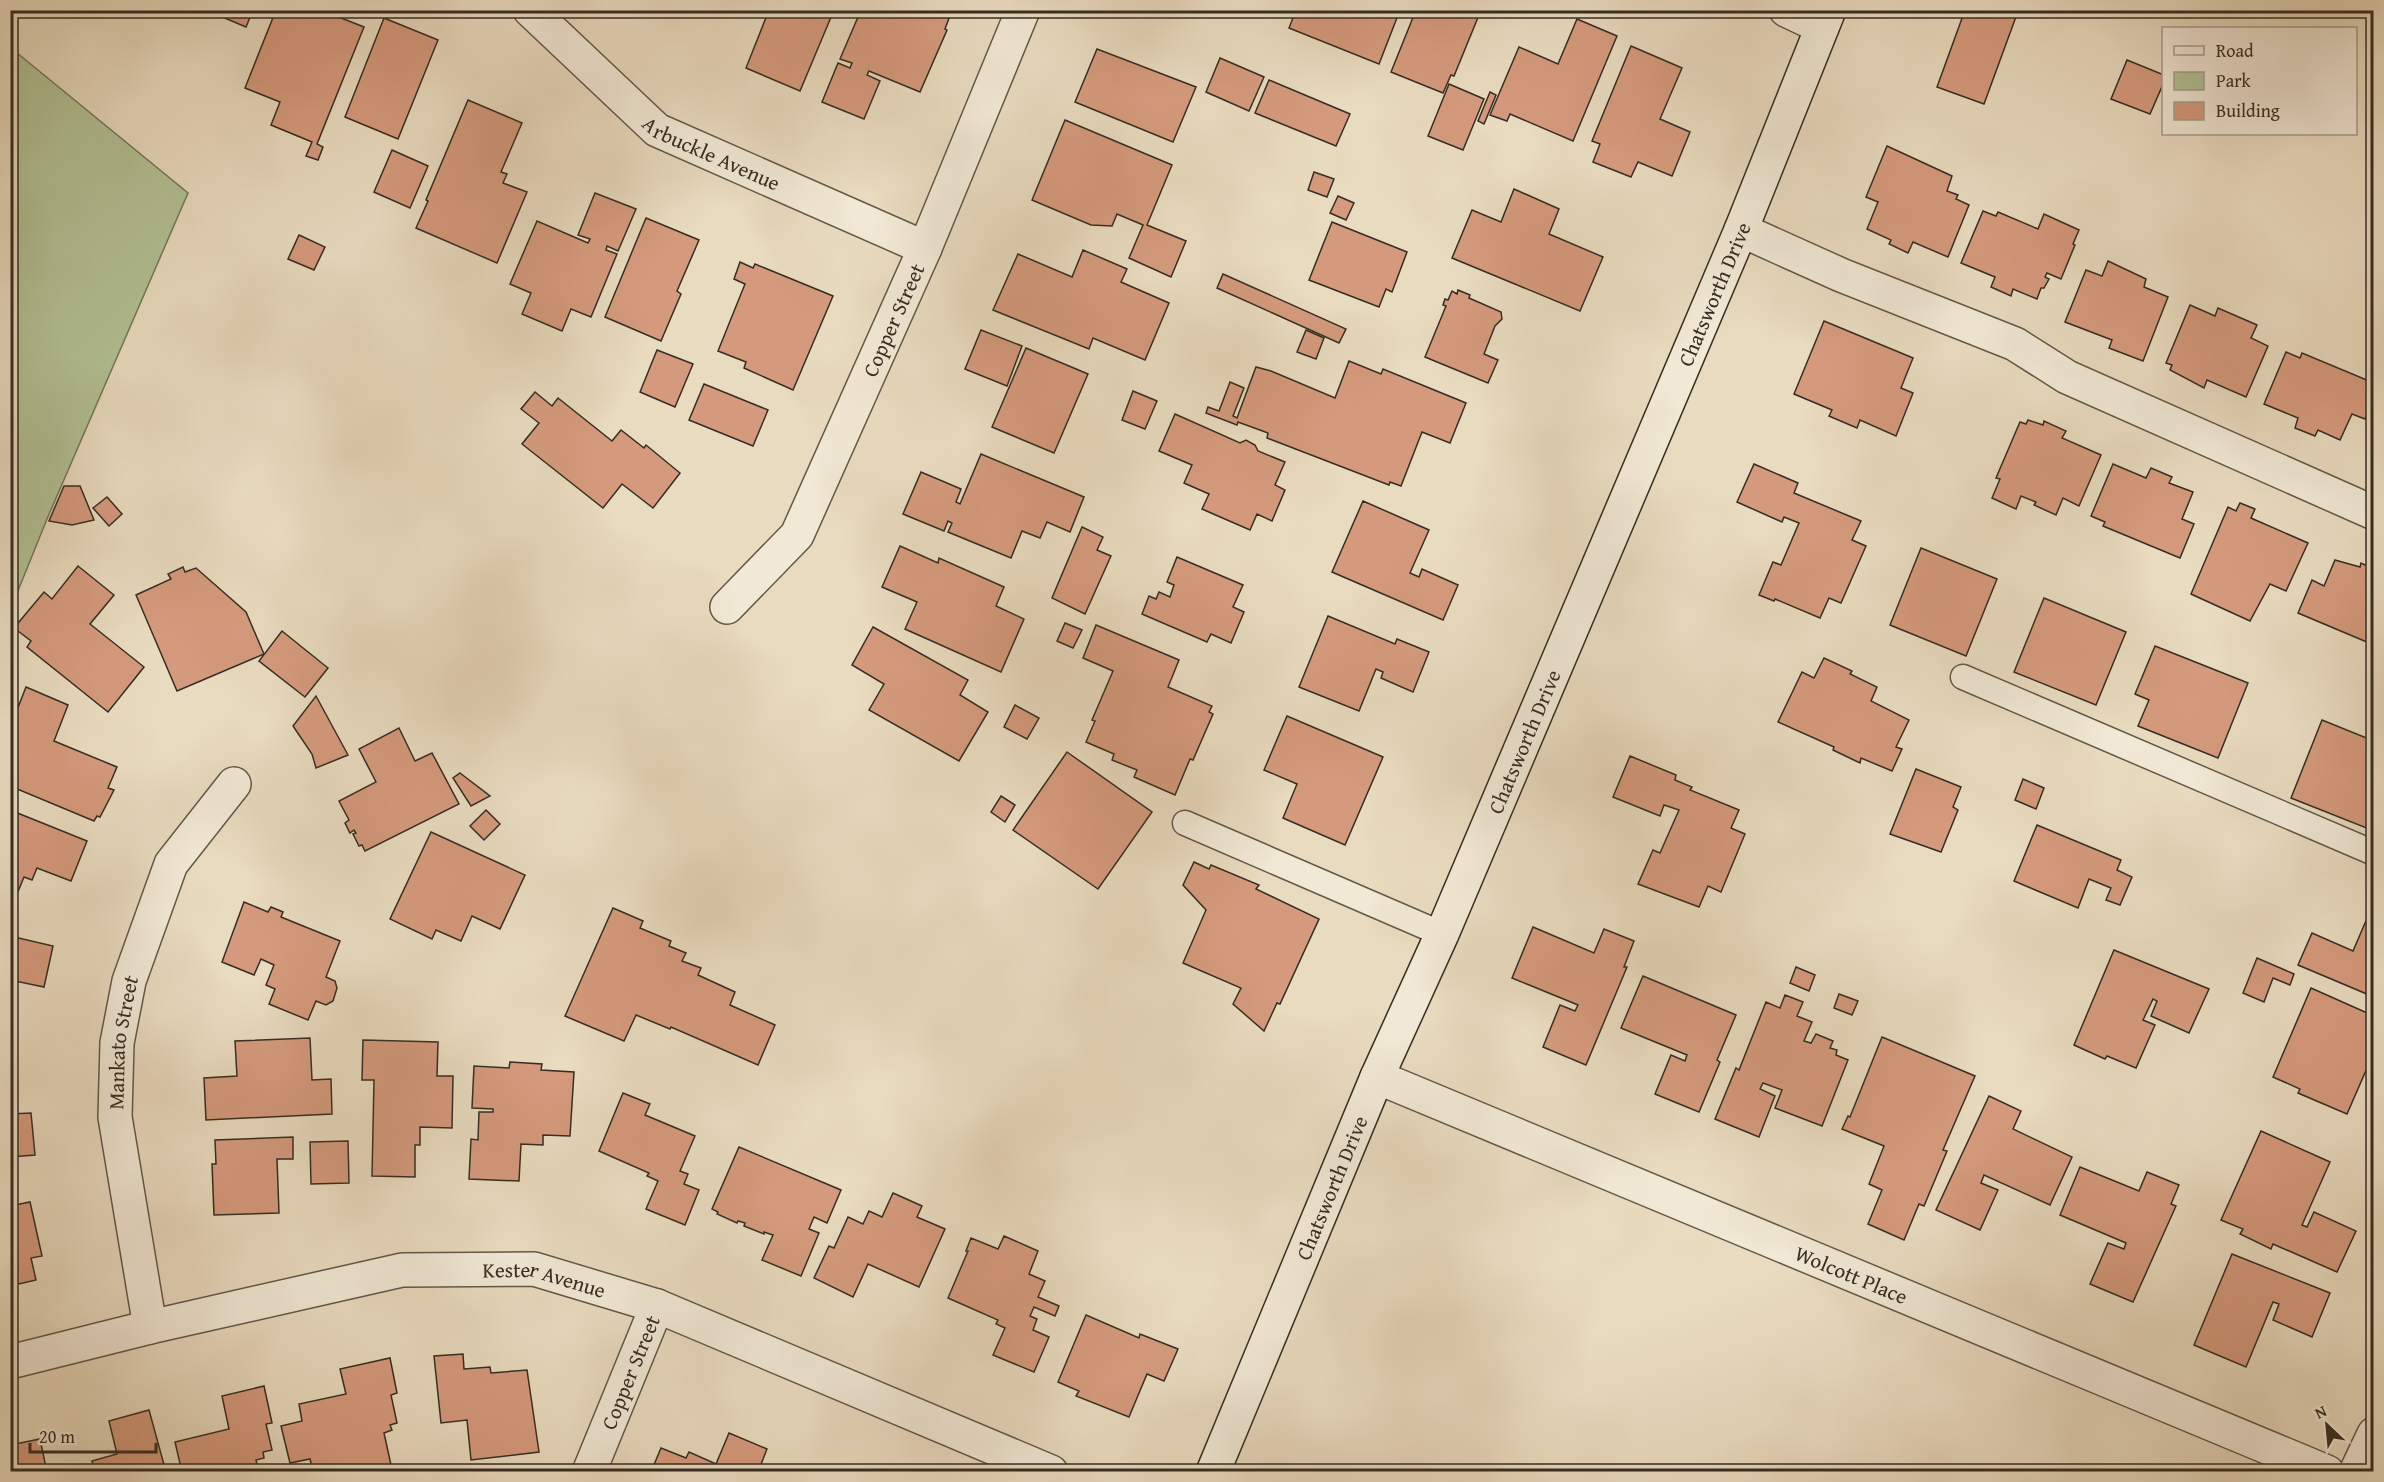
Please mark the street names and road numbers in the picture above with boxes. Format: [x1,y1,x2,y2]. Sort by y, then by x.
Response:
street label: Arbuckle Avenue [636,109,785,198]
street label: Chatsworth Drive [1669,217,1758,371]
street label: Copper Street [854,258,932,381]
street label: Chatsworth Drive [1479,664,1568,818]
street label: Mankato Street [100,970,146,1110]
street label: Chatsworth Drive [1287,1110,1375,1265]
street label: Wolcott Place [1790,1237,1913,1312]
street label: Kester Avenue [482,1253,610,1305]
street label: Copper Street [593,1310,667,1434]

